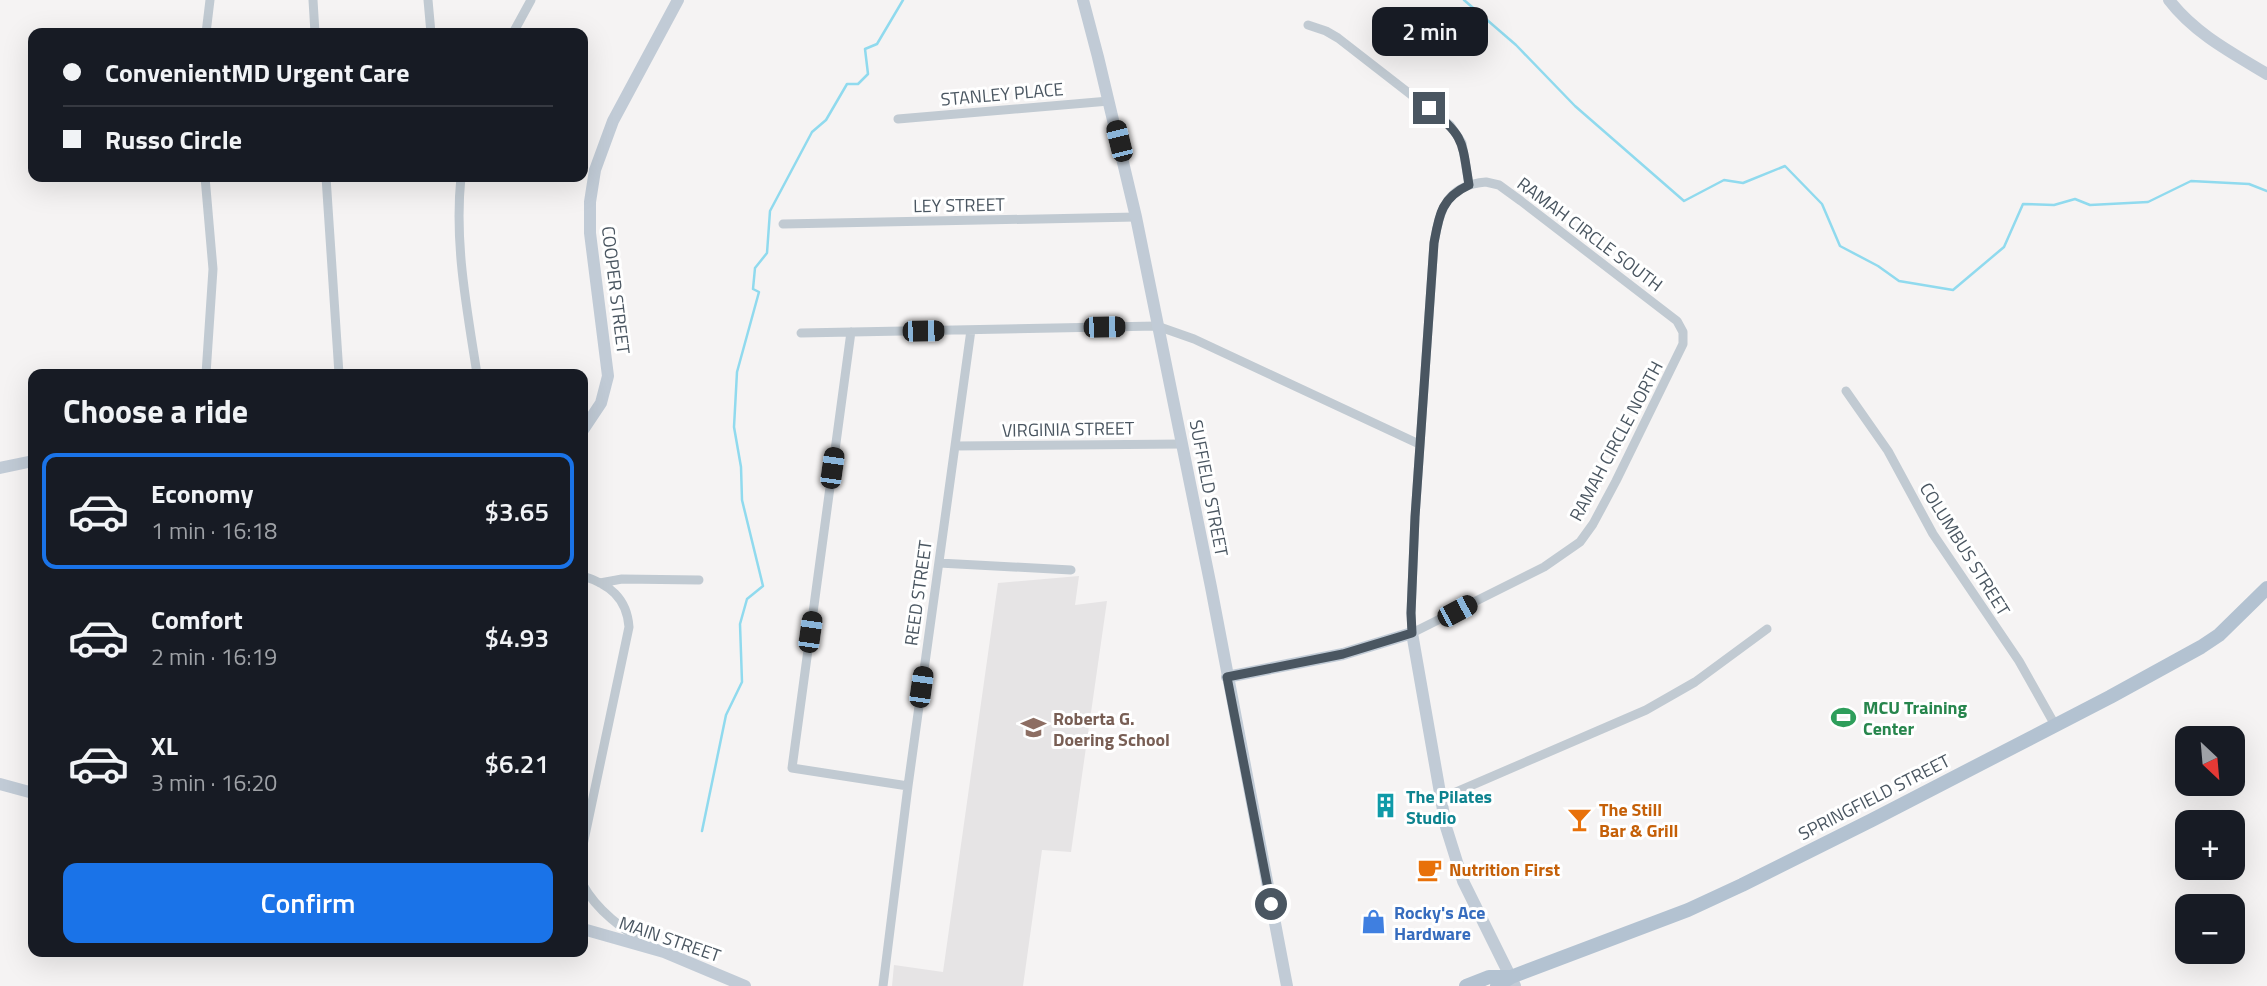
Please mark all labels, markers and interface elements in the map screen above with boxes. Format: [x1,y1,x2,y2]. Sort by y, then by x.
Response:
callout: 2 min [1371,7,1487,56]
text: 2 min [1402,14,1458,49]
text: ConvenientMD Urgent Care [105,53,409,92]
street label: STANLEY PLACE [940,75,1065,113]
route end [1413,92,1445,124]
car [1104,118,1135,164]
text: Russo Circle [105,120,242,159]
street label: RAMAH CIRCLE SOUTH [1512,170,1668,298]
street label: LEY STREET [913,191,1006,219]
street label: COOPER STREET [595,224,637,356]
car [1083,316,1126,338]
car [902,320,945,342]
street label: RAMAH CIRCLE NORTH [1562,356,1670,526]
text: Choose a ride [63,387,248,435]
street label: VIRGINIA STREET [1002,414,1135,444]
street label: SUFFIELD STREET [1183,417,1236,559]
car [819,446,846,490]
text: Economy [151,474,253,513]
street label: COLUMBUS STREET [1913,477,2017,621]
icon: car [67,480,130,543]
text: $3.65 [485,492,549,531]
text: 1 min · 16:18 [151,513,277,548]
street label: REED STREET [897,538,939,647]
car [1434,592,1481,630]
text: Comfort [151,600,243,639]
icon: car [67,606,130,669]
car [797,610,824,654]
text: $4.93 [485,618,549,657]
text: 2 min · 16:19 [151,639,277,674]
car [908,665,935,709]
place label: MCU Training Center [1863,694,1968,742]
sports icon: MCU Training Center [1829,703,1857,731]
place label: Roberta G. Doering School [1053,705,1170,753]
school or university icon: Roberta G. Doering School [1019,714,1047,742]
text: XL [151,726,178,765]
north arrow [2175,726,2245,796]
map controls [2175,726,2245,964]
icon: car [67,732,130,795]
text: $6.21 [485,744,549,783]
street label: SPRINGFIELD STREET [1793,747,1955,847]
text: 3 min · 16:20 [151,765,277,800]
place label: The Pilates Studio [1406,783,1492,831]
building icon: The Pilates Studio [1372,792,1400,820]
place label: The Still Bar & Grill [1599,796,1678,844]
bar icon: The Still Bar & Grill [1565,805,1593,833]
button: + [2175,810,2245,880]
cafe icon: Nutrition First [1415,855,1443,883]
place label: Nutrition First [1449,856,1560,883]
button: Confirm [63,863,553,943]
route start [1255,888,1287,920]
button: − [2175,894,2245,964]
place label: Rocky's Ace Hardware [1394,899,1486,947]
shop icon: Rocky's Ace Hardware [1360,908,1388,936]
street label: MAIN STREET [615,909,725,969]

